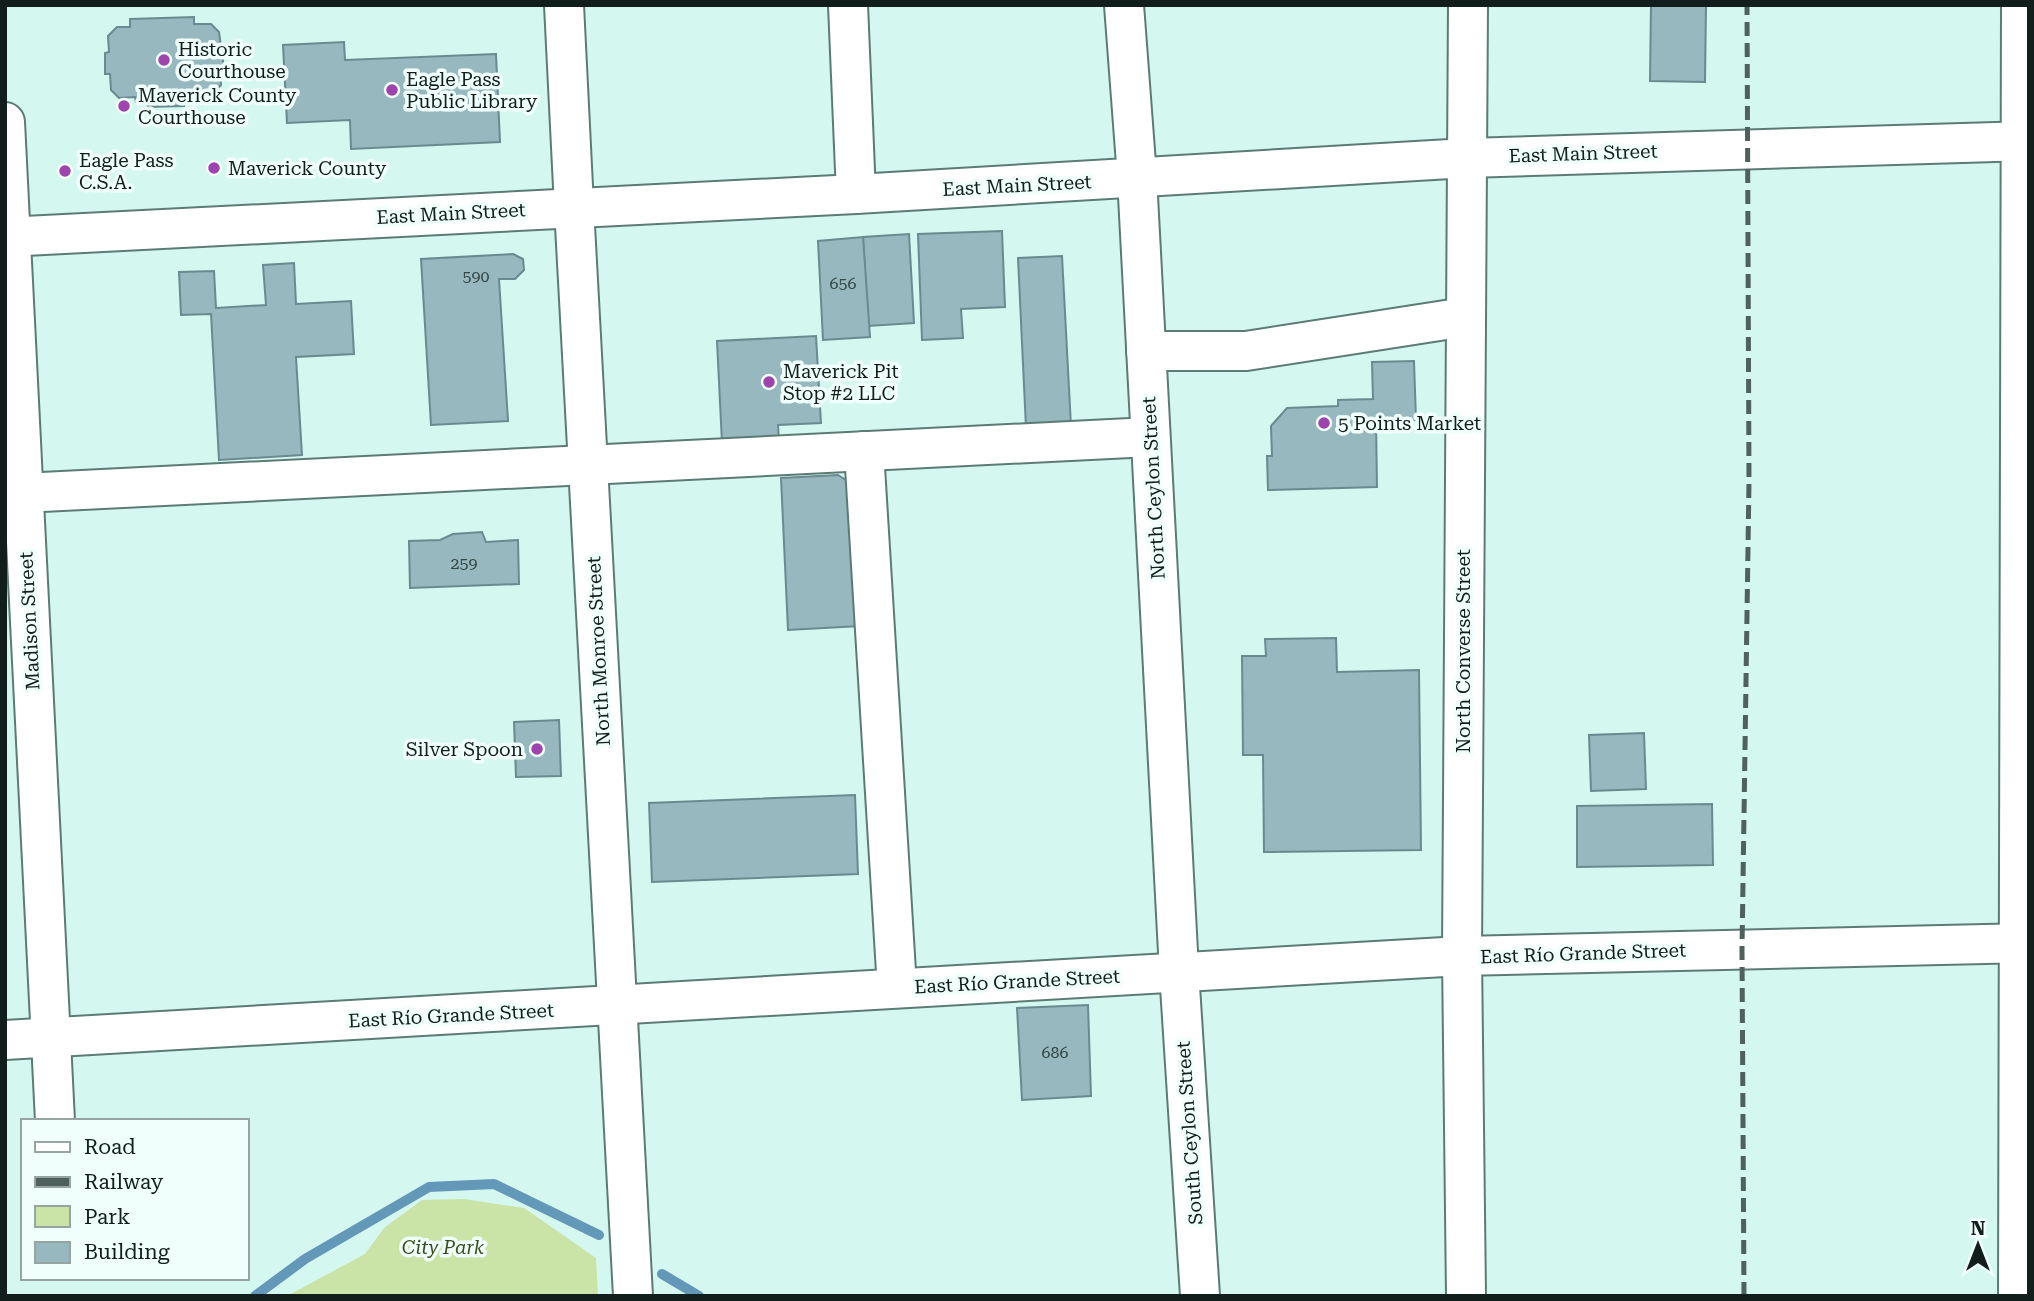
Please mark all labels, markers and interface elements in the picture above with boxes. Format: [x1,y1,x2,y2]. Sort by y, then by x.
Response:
place label: Historic Courthouse [178,38,286,83]
marker: Historic Courthouse [156,52,172,68]
place label: Eagle Pass Public Library [406,68,538,113]
marker: Eagle Pass Public Library [384,82,400,98]
place label: Maverick County Courthouse [138,84,297,129]
marker: Maverick County Courthouse [116,98,132,114]
street label: East Main Street [1508,139,1658,168]
place label: Eagle Pass C.S.A. [79,149,173,194]
place label: Maverick County [228,157,387,180]
marker: Maverick County [206,160,222,176]
marker: Eagle Pass C.S.A. [57,163,73,179]
street label: East Main Street [942,170,1092,201]
street label: East Main Street [376,198,526,229]
house number: 590 [463,267,489,286]
house number: 656 [830,274,856,293]
place label: Maverick Pit Stop #2 LLC [783,360,899,405]
marker: Maverick Pit Stop #2 LLC [761,374,777,390]
street label: North Ceylon Street [1137,396,1170,580]
place label: 5 Points Market [1338,412,1481,435]
marker: 5 Points Market [1316,415,1332,431]
street label: North Converse Street [1452,549,1475,753]
street label: Madison Street [14,551,45,691]
house number: 259 [451,554,477,573]
street label: North Monroe Street [582,556,615,746]
place label: Silver Spoon [406,738,523,761]
marker: Silver Spoon [529,741,545,757]
street label: East Río Grande Street [1480,938,1686,969]
street label: East Río Grande Street [913,965,1121,998]
street label: East Río Grande Street [347,999,555,1032]
street label: South Ceylon Street [1172,1040,1207,1226]
house number: 686 [1042,1043,1068,1062]
legend [21,1119,248,1280]
text: Road [84,1135,136,1159]
text: Railway [84,1170,164,1194]
text: Park [84,1205,130,1229]
north arrow [1943,1210,2013,1280]
text: N [1971,1217,1986,1240]
park label: City Park [402,1236,485,1259]
text: Building [84,1240,170,1264]

